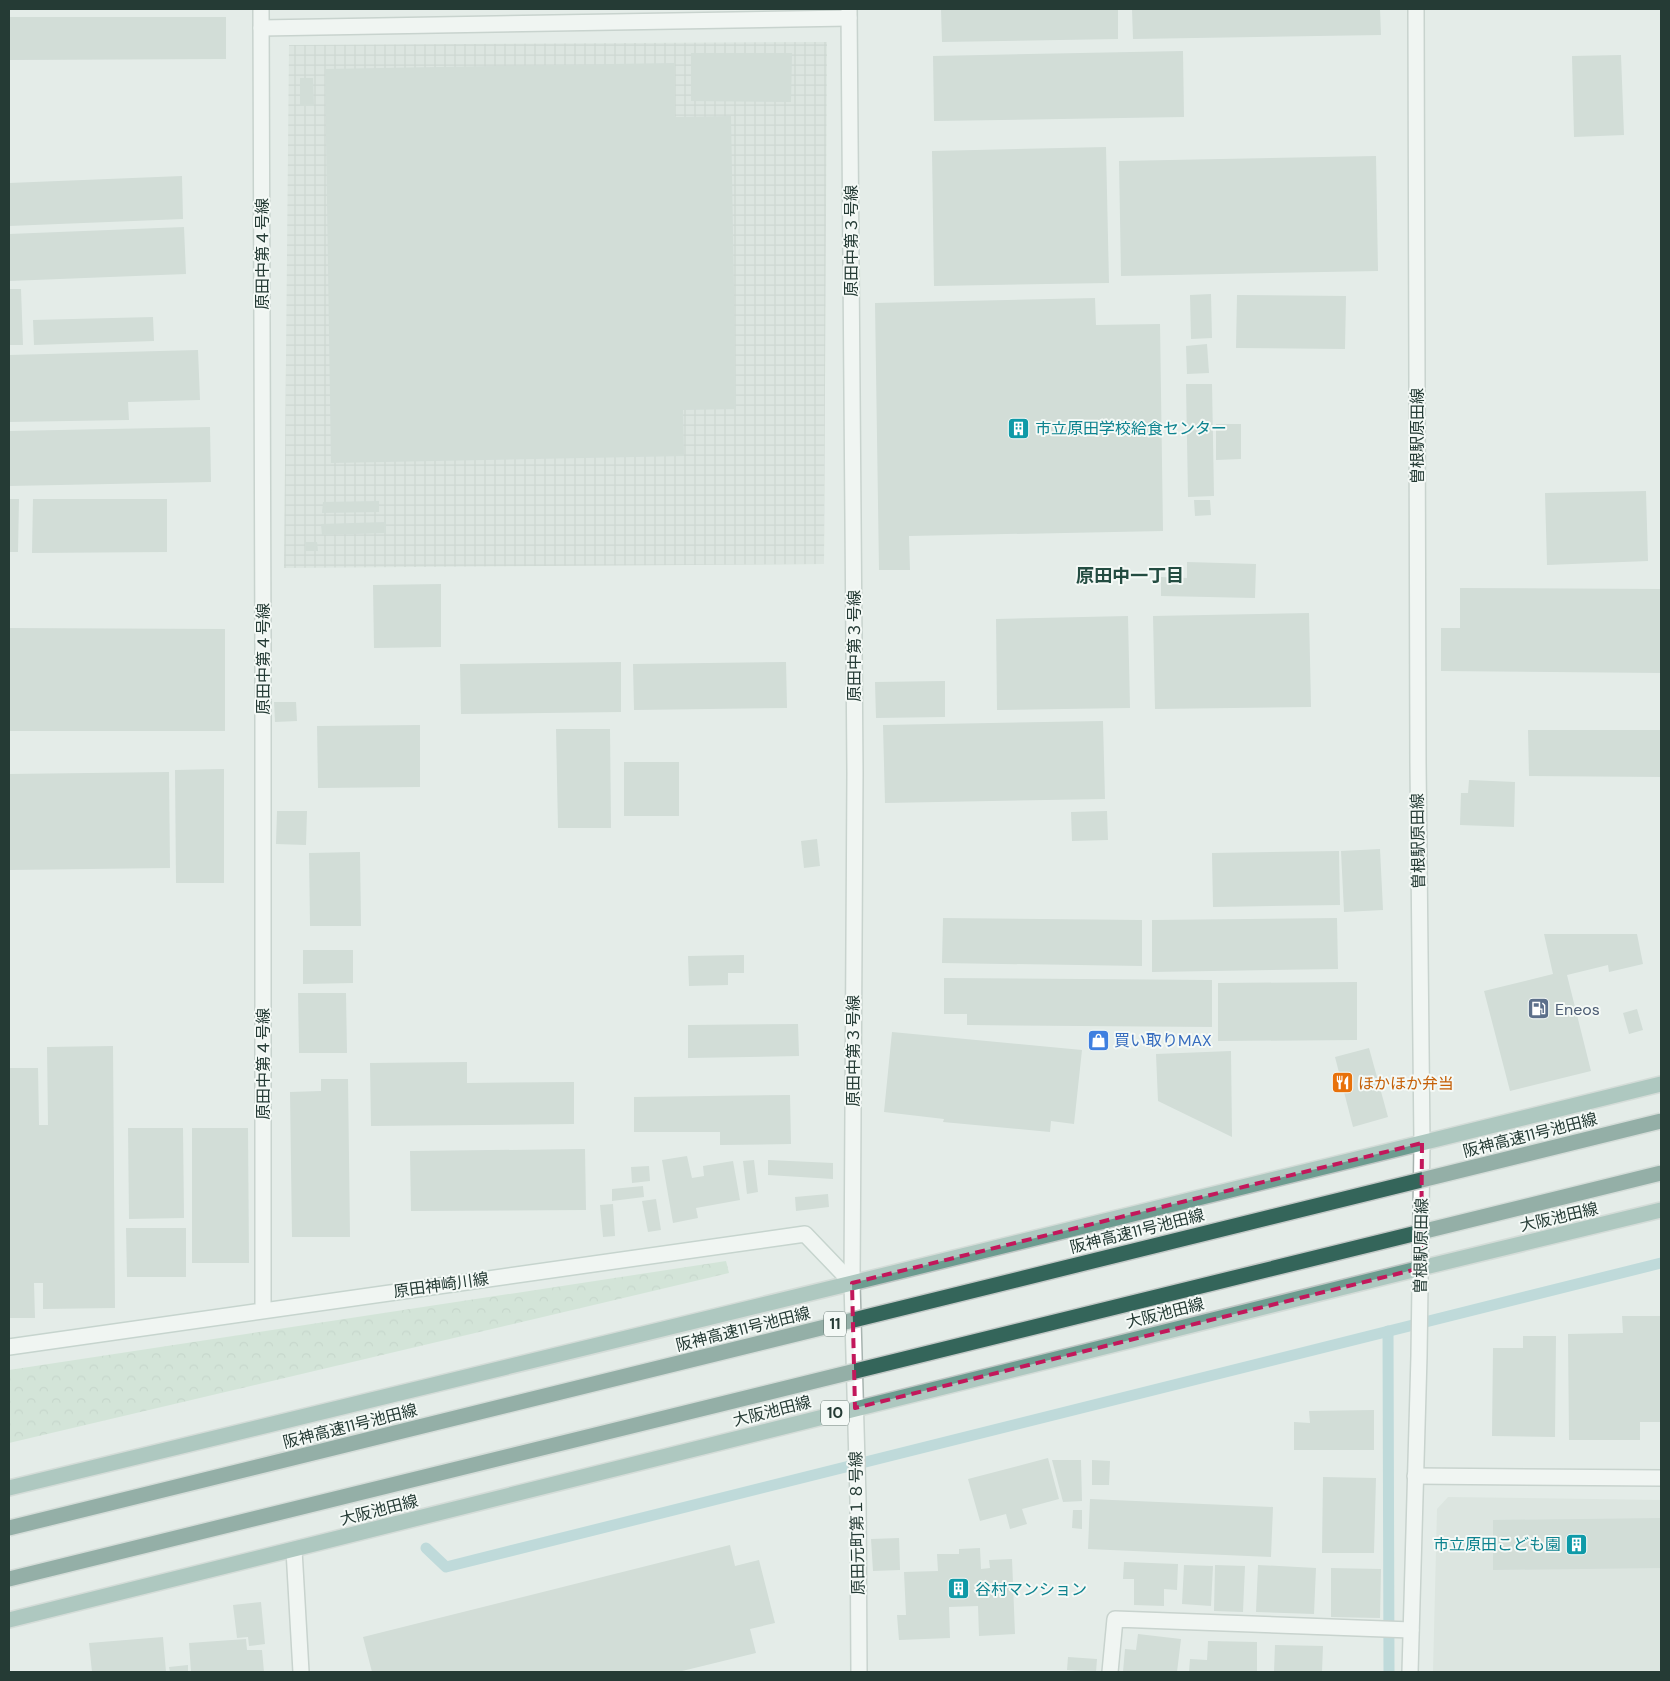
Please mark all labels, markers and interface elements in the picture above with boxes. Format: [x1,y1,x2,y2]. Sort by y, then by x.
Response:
street label: 原田中第３号線 [841,185,862,297]
street label: 原田中第４号線 [252,198,273,310]
street label: 曽根駅原田線 [1407,388,1428,484]
building icon: 市立原田学校給食センター [1007,416,1031,440]
place label: 市立原田学校給食センター [1035,418,1227,439]
district label: 原田中一丁目 [1076,564,1184,588]
street label: 原田中第３号線 [844,590,865,702]
street label: 原田中第４号線 [253,603,274,715]
street label: 曽根駅原田線 [1407,793,1429,889]
street label: 原田中第３号線 [843,995,864,1107]
fuel station icon: Eneos [1527,997,1551,1021]
place label: Eneos [1555,999,1600,1020]
street label: 原田中第４号線 [253,1008,274,1120]
shop icon: 買い取りMAX [1086,1028,1110,1052]
place label: 買い取りMAX [1114,1030,1212,1051]
restaurant icon: ほかほか弁当 [1330,1071,1354,1095]
place label: ほかほか弁当 [1358,1073,1454,1094]
street label: 阪神高速11号池田線 [1461,1108,1599,1162]
street label: 曽根駅原田線 [1410,1198,1432,1294]
street label: 大阪池田線 [1518,1198,1600,1236]
street label: 阪神高速11号池田線 [1068,1204,1206,1258]
street label: 原田神崎川線 [392,1268,490,1302]
street label: 大阪池田線 [1124,1293,1206,1333]
street label: 阪神高速11号池田線 [674,1302,812,1356]
road number: 11 [824,1312,846,1336]
street label: 大阪池田線 [731,1391,813,1431]
street label: 阪神高速11号池田線 [281,1399,419,1453]
road number: 10 [821,1400,849,1426]
street label: 原田元町第１８号線 [845,1451,869,1595]
street label: 大阪池田線 [338,1490,420,1530]
building icon: 市立原田こども園 [1565,1532,1589,1556]
place label: 市立原田こども園 [1433,1534,1561,1555]
building icon: 谷村マンション [947,1577,971,1601]
place label: 谷村マンション [975,1579,1087,1600]

